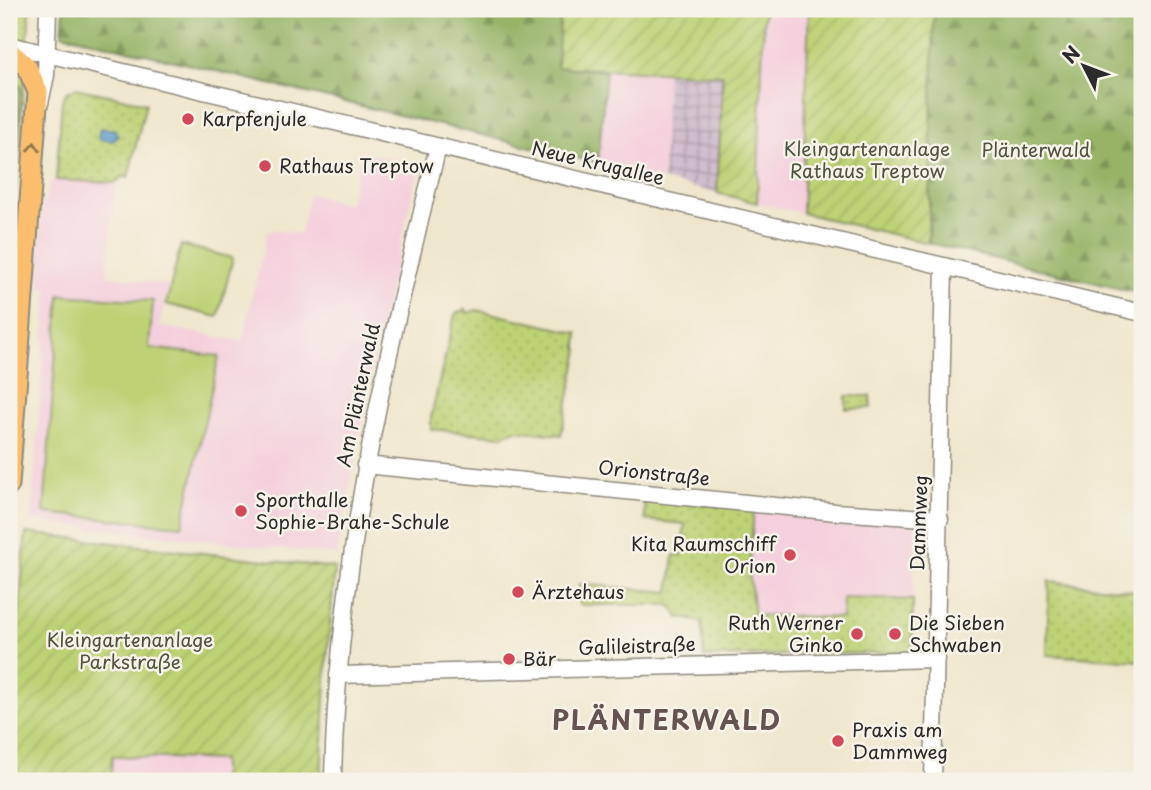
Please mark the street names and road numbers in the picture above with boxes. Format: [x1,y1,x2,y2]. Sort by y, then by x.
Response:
street label: Neue Krugallee [529,133,667,191]
street label: Am Plänterwald [328,320,386,469]
street label: Orionstraße [597,452,711,492]
street label: Dammweg [902,474,934,572]
street label: Galileistraße [578,629,696,661]

